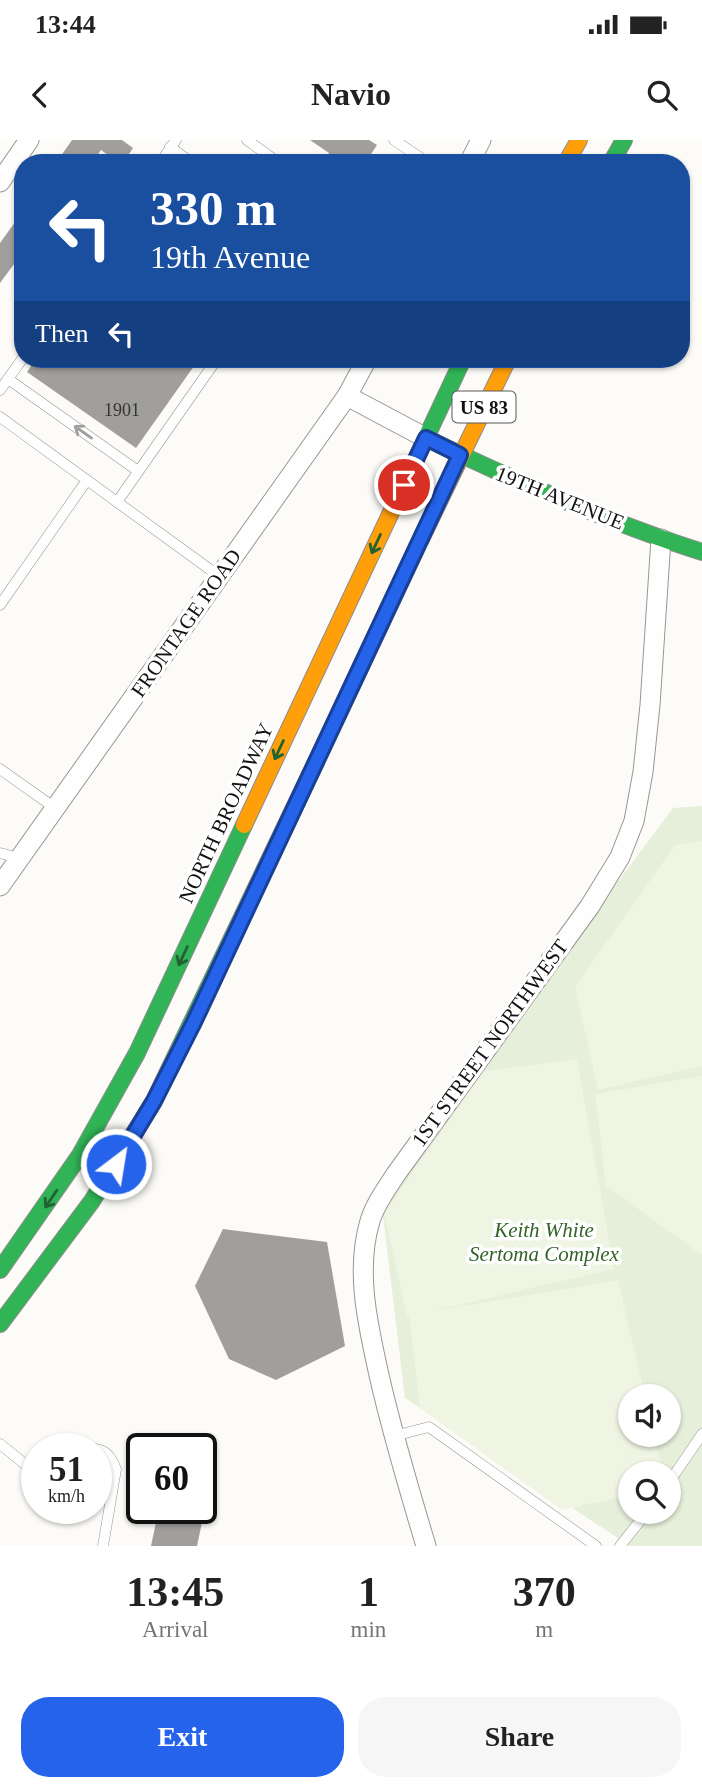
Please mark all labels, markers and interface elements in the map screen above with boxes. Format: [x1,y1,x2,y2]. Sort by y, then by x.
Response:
text: 13:44 [35,10,96,39]
icon: back [21,76,59,114]
text: Navio [311,76,391,112]
icon: search [643,76,681,114]
text: 330 m [150,181,277,236]
icon: left [35,182,126,273]
text: 19th Avenue [150,239,310,275]
icon: left [102,315,140,353]
text: Then [35,319,88,348]
road number: US 83 [452,392,516,422]
house number: 1901 [104,400,140,420]
one-way arrow [74,425,93,439]
pin [374,455,434,515]
street label: 19TH AVENUE [492,461,628,535]
icon: arrive [385,466,423,504]
one-way arrow [369,533,382,554]
street label: FRONTAGE ROAD [126,544,246,702]
street label: NORTH BROADWAY [174,719,278,907]
one-way arrow [272,739,286,760]
street label: 1ST STREET NORTHWEST [407,935,573,1151]
one-way arrow [175,945,189,966]
position arrow [79,1127,153,1201]
one-way arrow [44,1189,58,1208]
park label: Keith White Sertoma Complex [469,1218,620,1266]
map controls [618,1384,681,1524]
button: sound [618,1384,681,1447]
speed limit sign: 60 [126,1433,217,1524]
text: 51 [49,1450,84,1489]
button: search [618,1461,681,1524]
text: km/h [48,1486,85,1506]
text: 13:45 [126,1569,224,1615]
text: 1 [358,1569,379,1615]
text: 370 [513,1569,576,1615]
text: Arrival [142,1617,209,1642]
text: min [351,1617,386,1642]
text: m [535,1617,553,1642]
button: Exit [21,1697,344,1777]
button: Share [358,1697,681,1777]

